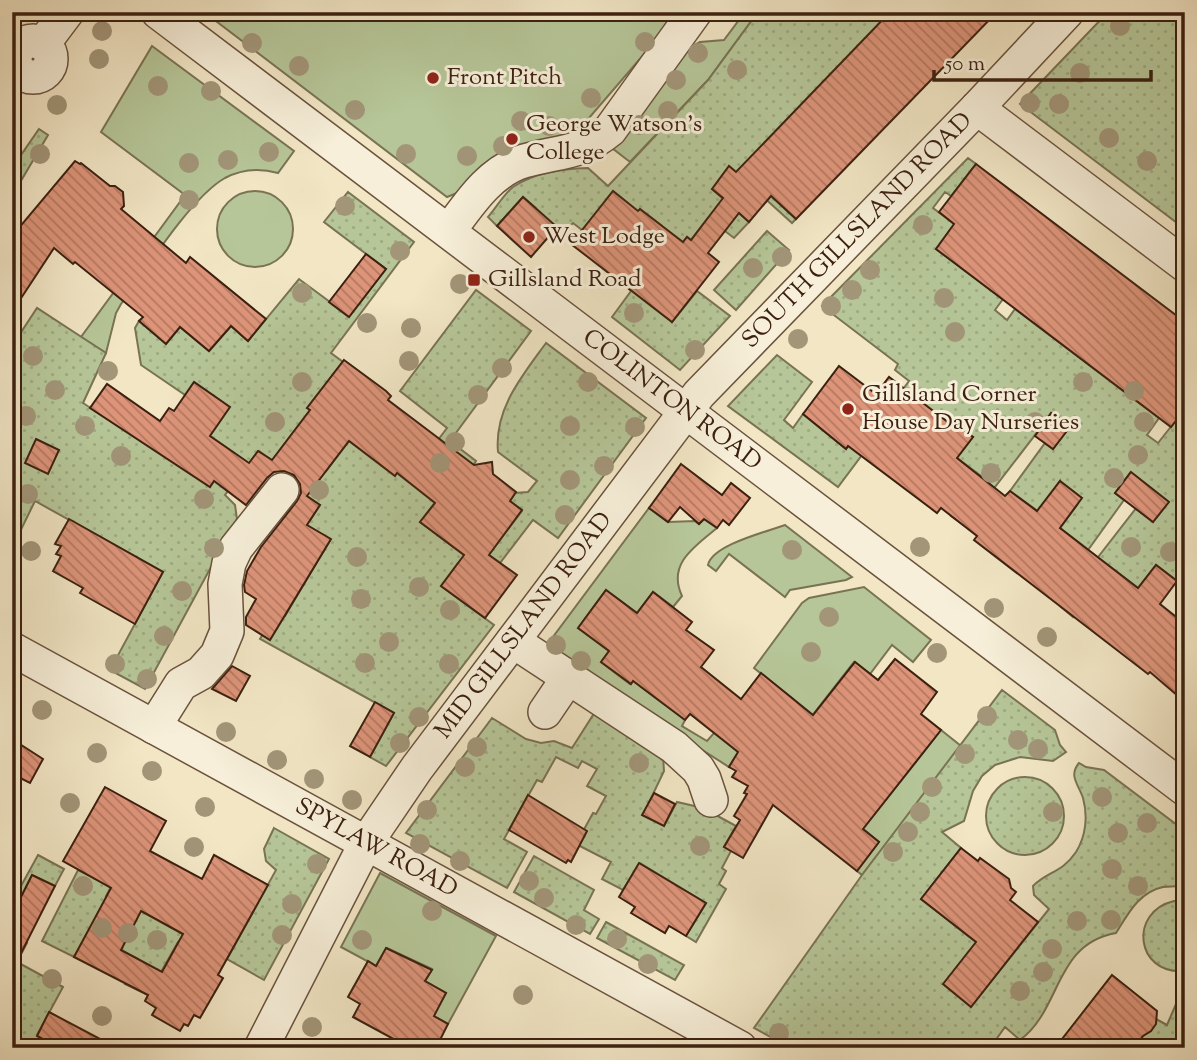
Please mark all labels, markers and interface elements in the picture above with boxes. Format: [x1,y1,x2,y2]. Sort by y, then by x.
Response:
scale bar [934,38,1152,82]
text: 50 m [944,50,985,80]
place label: Front Pitch [447,61,562,95]
marker: Front Pitch [425,70,441,86]
street label: SOUTH GILLSLAND ROAD [735,105,981,357]
place label: George Watson's College [526,108,702,170]
marker: George Watson's College [504,131,520,147]
place label: West Lodge [543,220,665,254]
marker: West Lodge [521,229,537,245]
place label: Gillsland Road [488,263,642,297]
marker: Gillsland Road [466,272,482,288]
street label: COLINTON ROAD [575,322,768,480]
place label: Gillsland Corner House Day Nurseries [862,378,1079,440]
marker: Gillsland Corner House Day Nurseries [840,401,856,417]
street label: MID GILLSLAND ROAD [427,505,621,747]
street label: SPYLAW ROAD [288,790,463,907]

